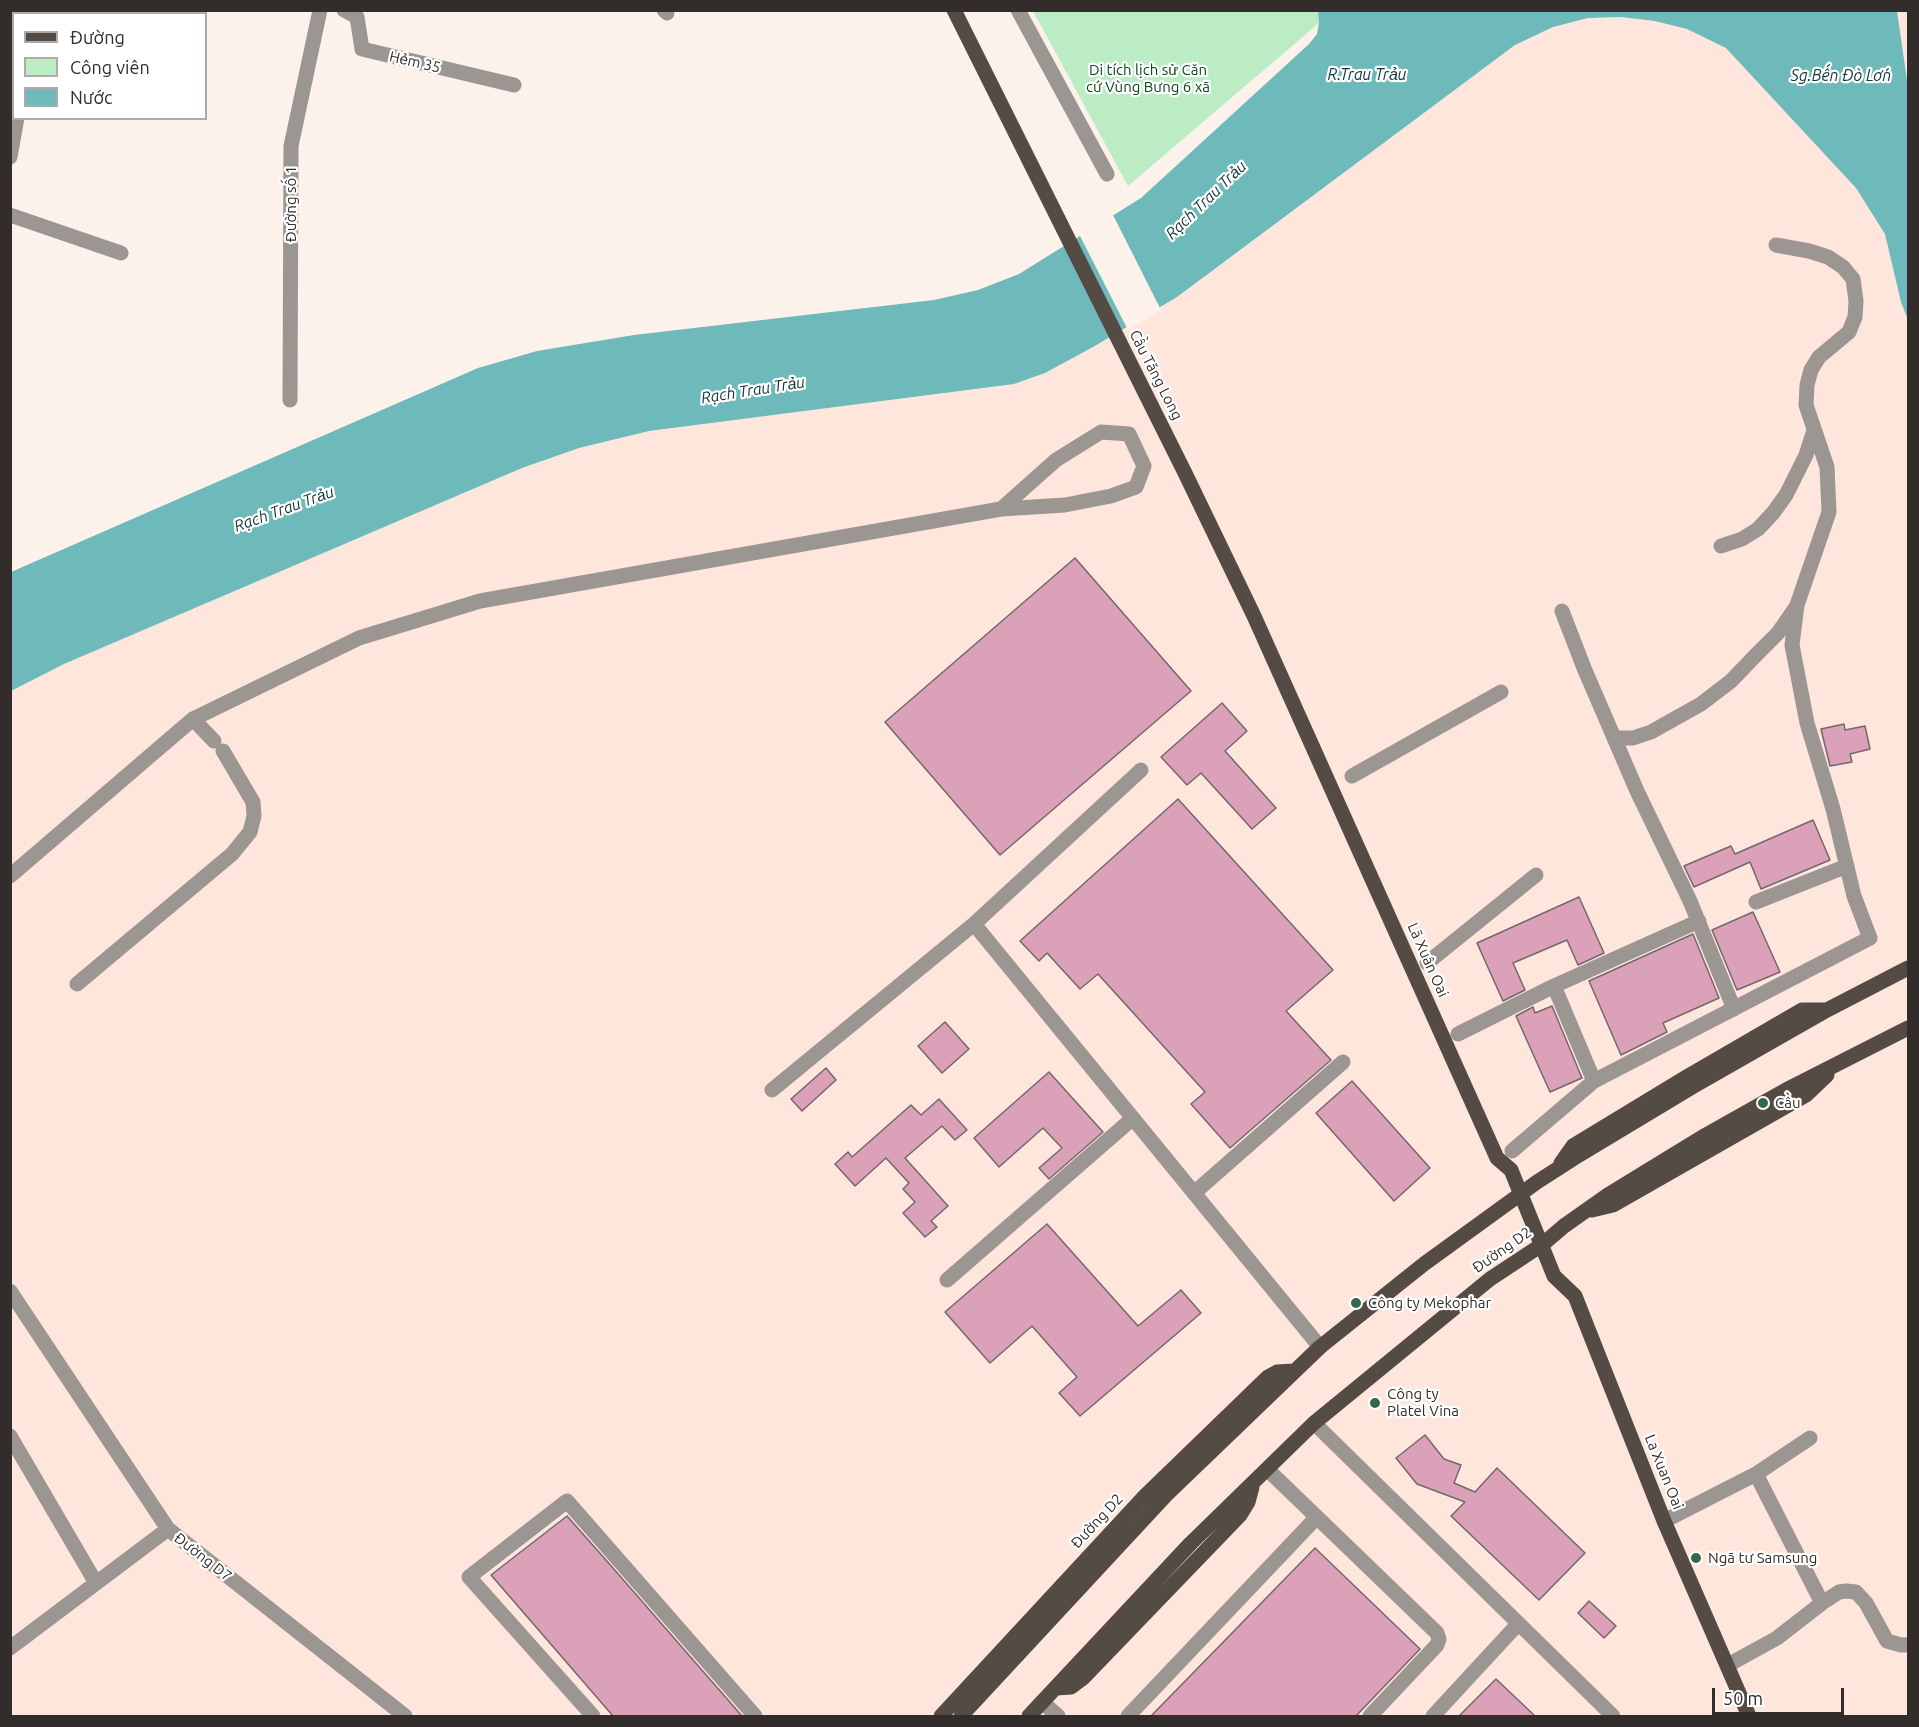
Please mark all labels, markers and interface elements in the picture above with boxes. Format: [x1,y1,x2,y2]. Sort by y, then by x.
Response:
legend [12,12,207,120]
text: Đường [70,27,125,47]
street label: Hẻm 35 [388,47,442,77]
text: Công viên [70,57,150,77]
park label: Di tích lịch sử Căn cứ Vùng Bưng 6 xã [1086,61,1210,96]
water label: R.Trau Trảu [1328,65,1406,85]
water label: Sg.Bến Đò Lớn [1791,66,1891,86]
text: Nước [70,87,112,107]
water label: Rạch Trau Trảu [1162,157,1250,243]
street label: Đường số 1 [282,166,300,242]
street label: Cầu Tăng Long [1126,327,1186,423]
water label: Rạch Trau Trảu [700,372,806,408]
water label: Rạch Trau Trảu [231,482,337,536]
street label: Lã Xuân Oai [1404,920,1452,1000]
place label: Cầu [1775,1094,1800,1112]
marker: Cầu [1756,1096,1770,1110]
street label: Đường D2 [1469,1223,1535,1277]
place label: Công ty Mekophar [1368,1294,1491,1312]
marker: Công ty Mekophar [1349,1296,1363,1310]
place label: Công ty Platel Vina [1387,1385,1459,1420]
marker: Công ty Platel Vina [1368,1396,1382,1410]
street label: La Xuan Oai [1641,1432,1687,1512]
street label: Đường D2 [1067,1490,1127,1552]
street label: Đường D7 [171,1529,235,1585]
place label: Ngã tư Samsung [1708,1549,1817,1567]
marker: Ngã tư Samsung [1689,1551,1703,1565]
scale bar [1715,1676,1847,1714]
text: 50 m [1723,1688,1763,1708]

